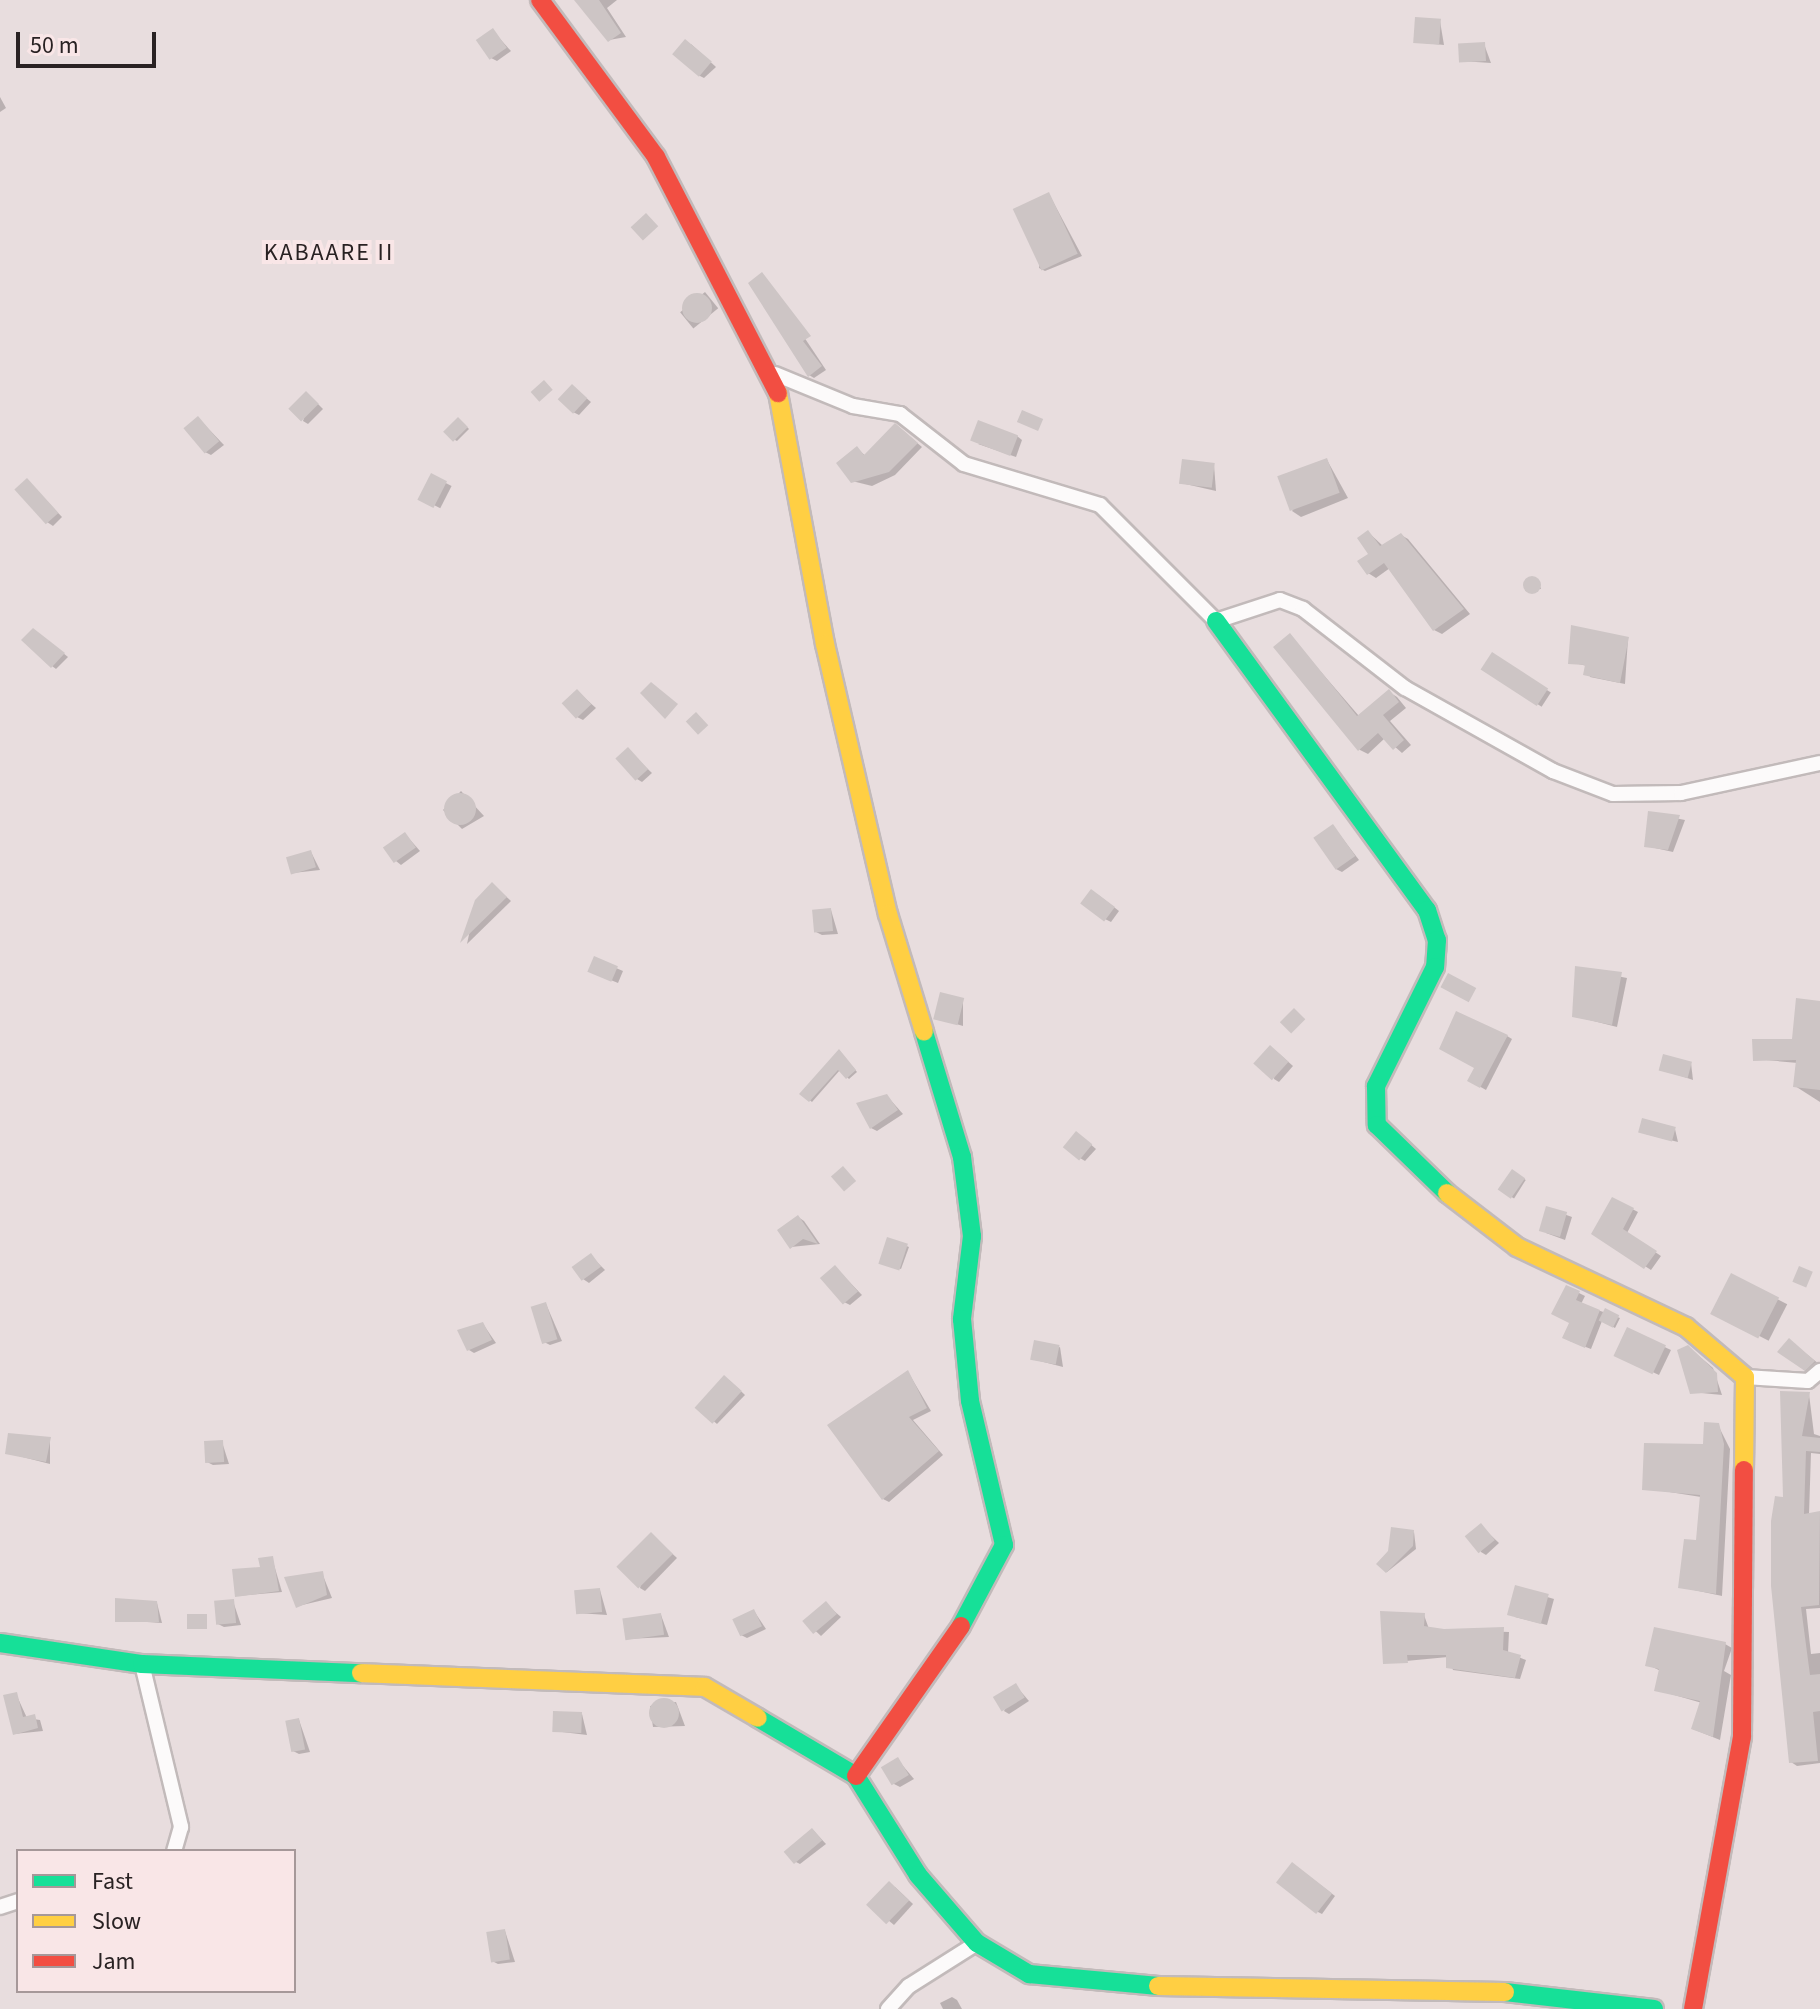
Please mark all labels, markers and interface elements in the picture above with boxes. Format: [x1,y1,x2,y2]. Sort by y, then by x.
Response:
scale bar [20,16,160,66]
text: 50 m [30,28,79,63]
district label: KABAARE II [264,239,394,267]
legend [16,1849,296,1993]
text: Fast [92,1864,133,1899]
text: Slow [92,1904,141,1939]
text: Jam [92,1944,136,1979]

